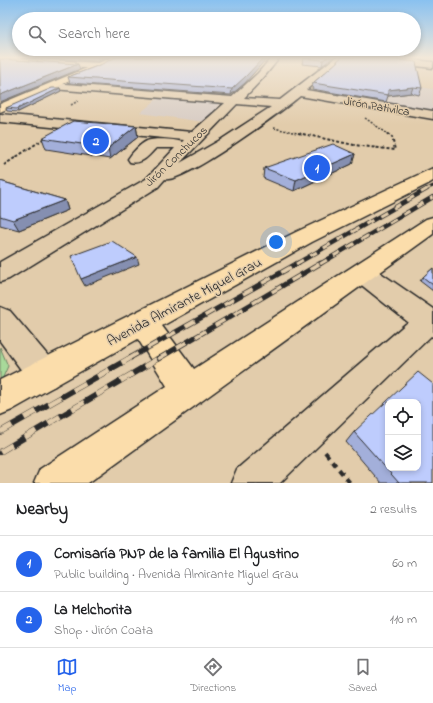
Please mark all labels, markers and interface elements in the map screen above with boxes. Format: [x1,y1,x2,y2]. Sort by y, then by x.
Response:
search box [12,12,421,56]
icon: search [26,23,48,45]
text: Search here [58,23,130,45]
street label: Jirón Pativilca [343,92,411,122]
street label: Jirón Conchucos [141,122,212,191]
pin: 2 [83,126,109,156]
pin: 1 [304,153,330,183]
your location [266,232,286,252]
street label: Avenida Almirante Miguel Grau [104,252,266,353]
map controls [385,399,421,471]
button: locate [385,399,421,435]
button: layers [385,435,421,471]
text: Nearby [16,497,68,522]
text: 2 results [370,500,417,519]
text: Comisaría PNP de la familia El Agustino [54,543,299,565]
text: 1 [27,554,31,573]
text: 60 m [392,554,417,573]
text: Public building · Avenida Almirante Miguel Grau [54,565,299,584]
text: La Melchorita [54,599,132,621]
text: 2 [26,610,32,629]
text: 110 m [390,610,417,629]
text: Shop · Jirón Coata [54,621,153,640]
tab: Map [56,656,78,696]
tab: Directions [190,656,236,696]
tab: Saved [348,656,377,696]

